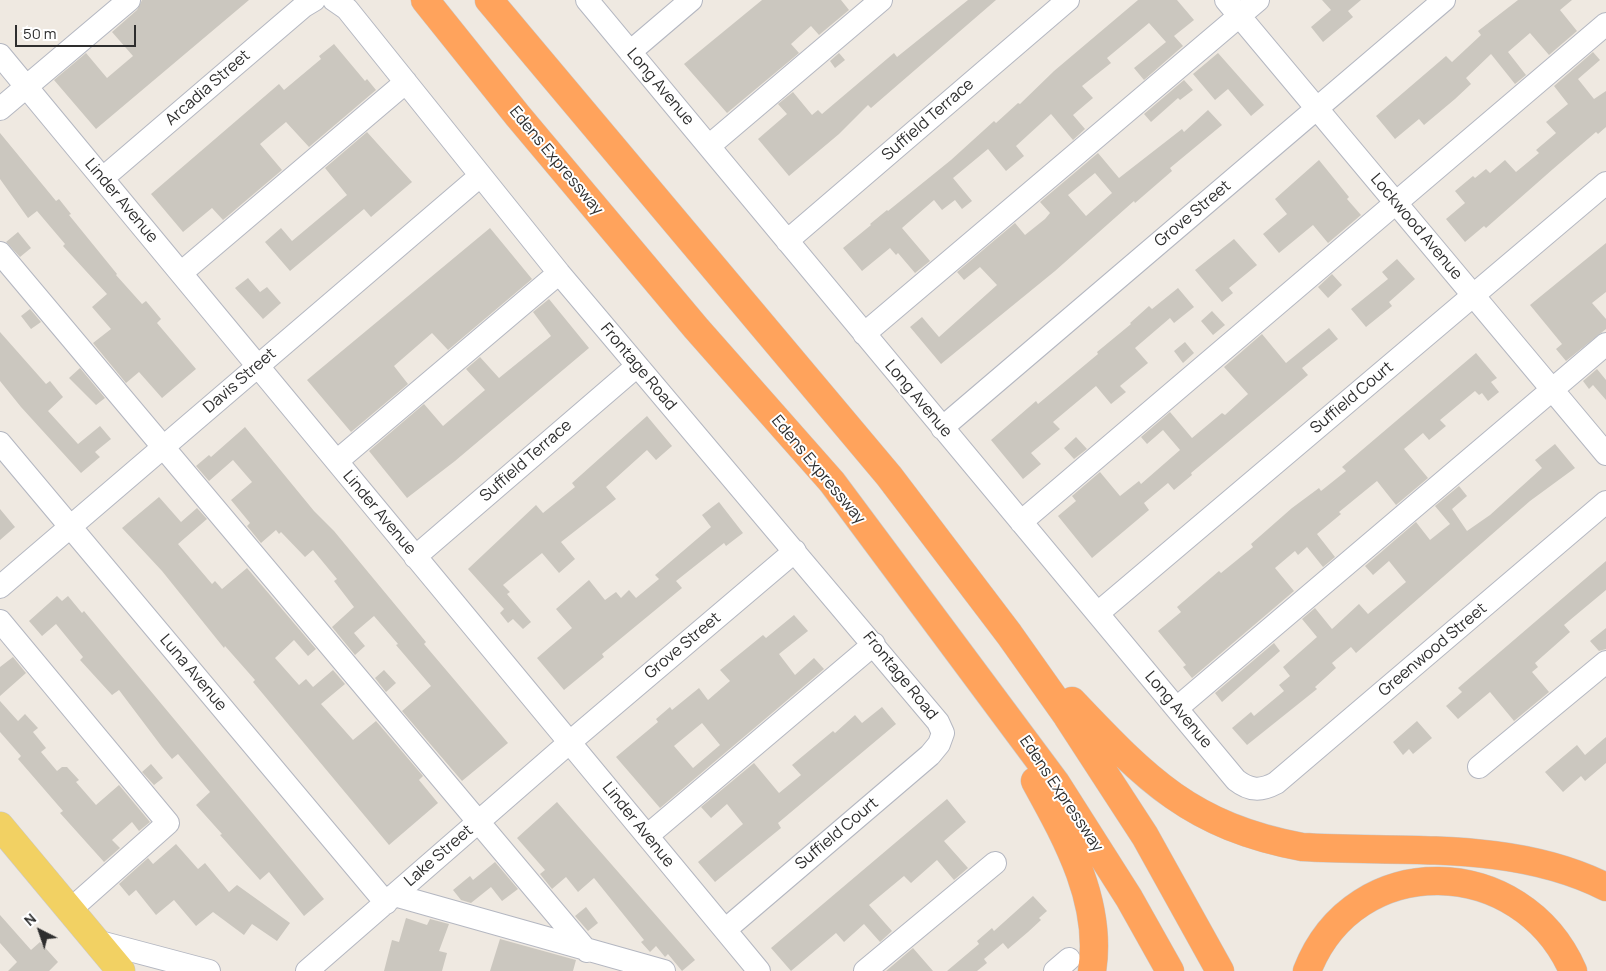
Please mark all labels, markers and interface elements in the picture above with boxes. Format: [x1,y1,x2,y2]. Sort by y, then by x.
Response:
scale bar [18,15,139,47]
text: 50 m [23,23,57,44]
street label: Long Avenue [622,45,698,129]
street label: Arcadia Street [162,46,254,130]
street label: Suffield Terrace [878,75,978,165]
street label: Edens Expressway [505,103,607,219]
street label: Linder Avenue [80,155,162,247]
street label: Lockwood Avenue [1366,170,1466,284]
street label: Grove Street [1151,177,1235,251]
street label: Frontage Road [596,320,680,414]
street label: Davis Street [200,344,280,418]
street label: Long Avenue [880,357,956,441]
street label: Suffield Court [1307,358,1397,438]
street label: Edens Expressway [767,412,869,528]
street label: Suffield Terrace [476,416,576,506]
street label: Linder Avenue [338,467,420,559]
street label: Greenwood Street [1375,599,1491,701]
street label: Grove Street [641,609,725,683]
street label: Frontage Road [859,628,941,724]
street label: Luna Avenue [155,631,231,715]
street label: Long Avenue [1140,668,1216,752]
street label: Edens Expressway [1015,732,1107,856]
street label: Linder Avenue [598,779,678,871]
street label: Suffield Court [792,794,882,874]
street label: Lake Street [401,821,477,891]
north arrow [15,906,65,956]
text: N [20,909,40,930]

